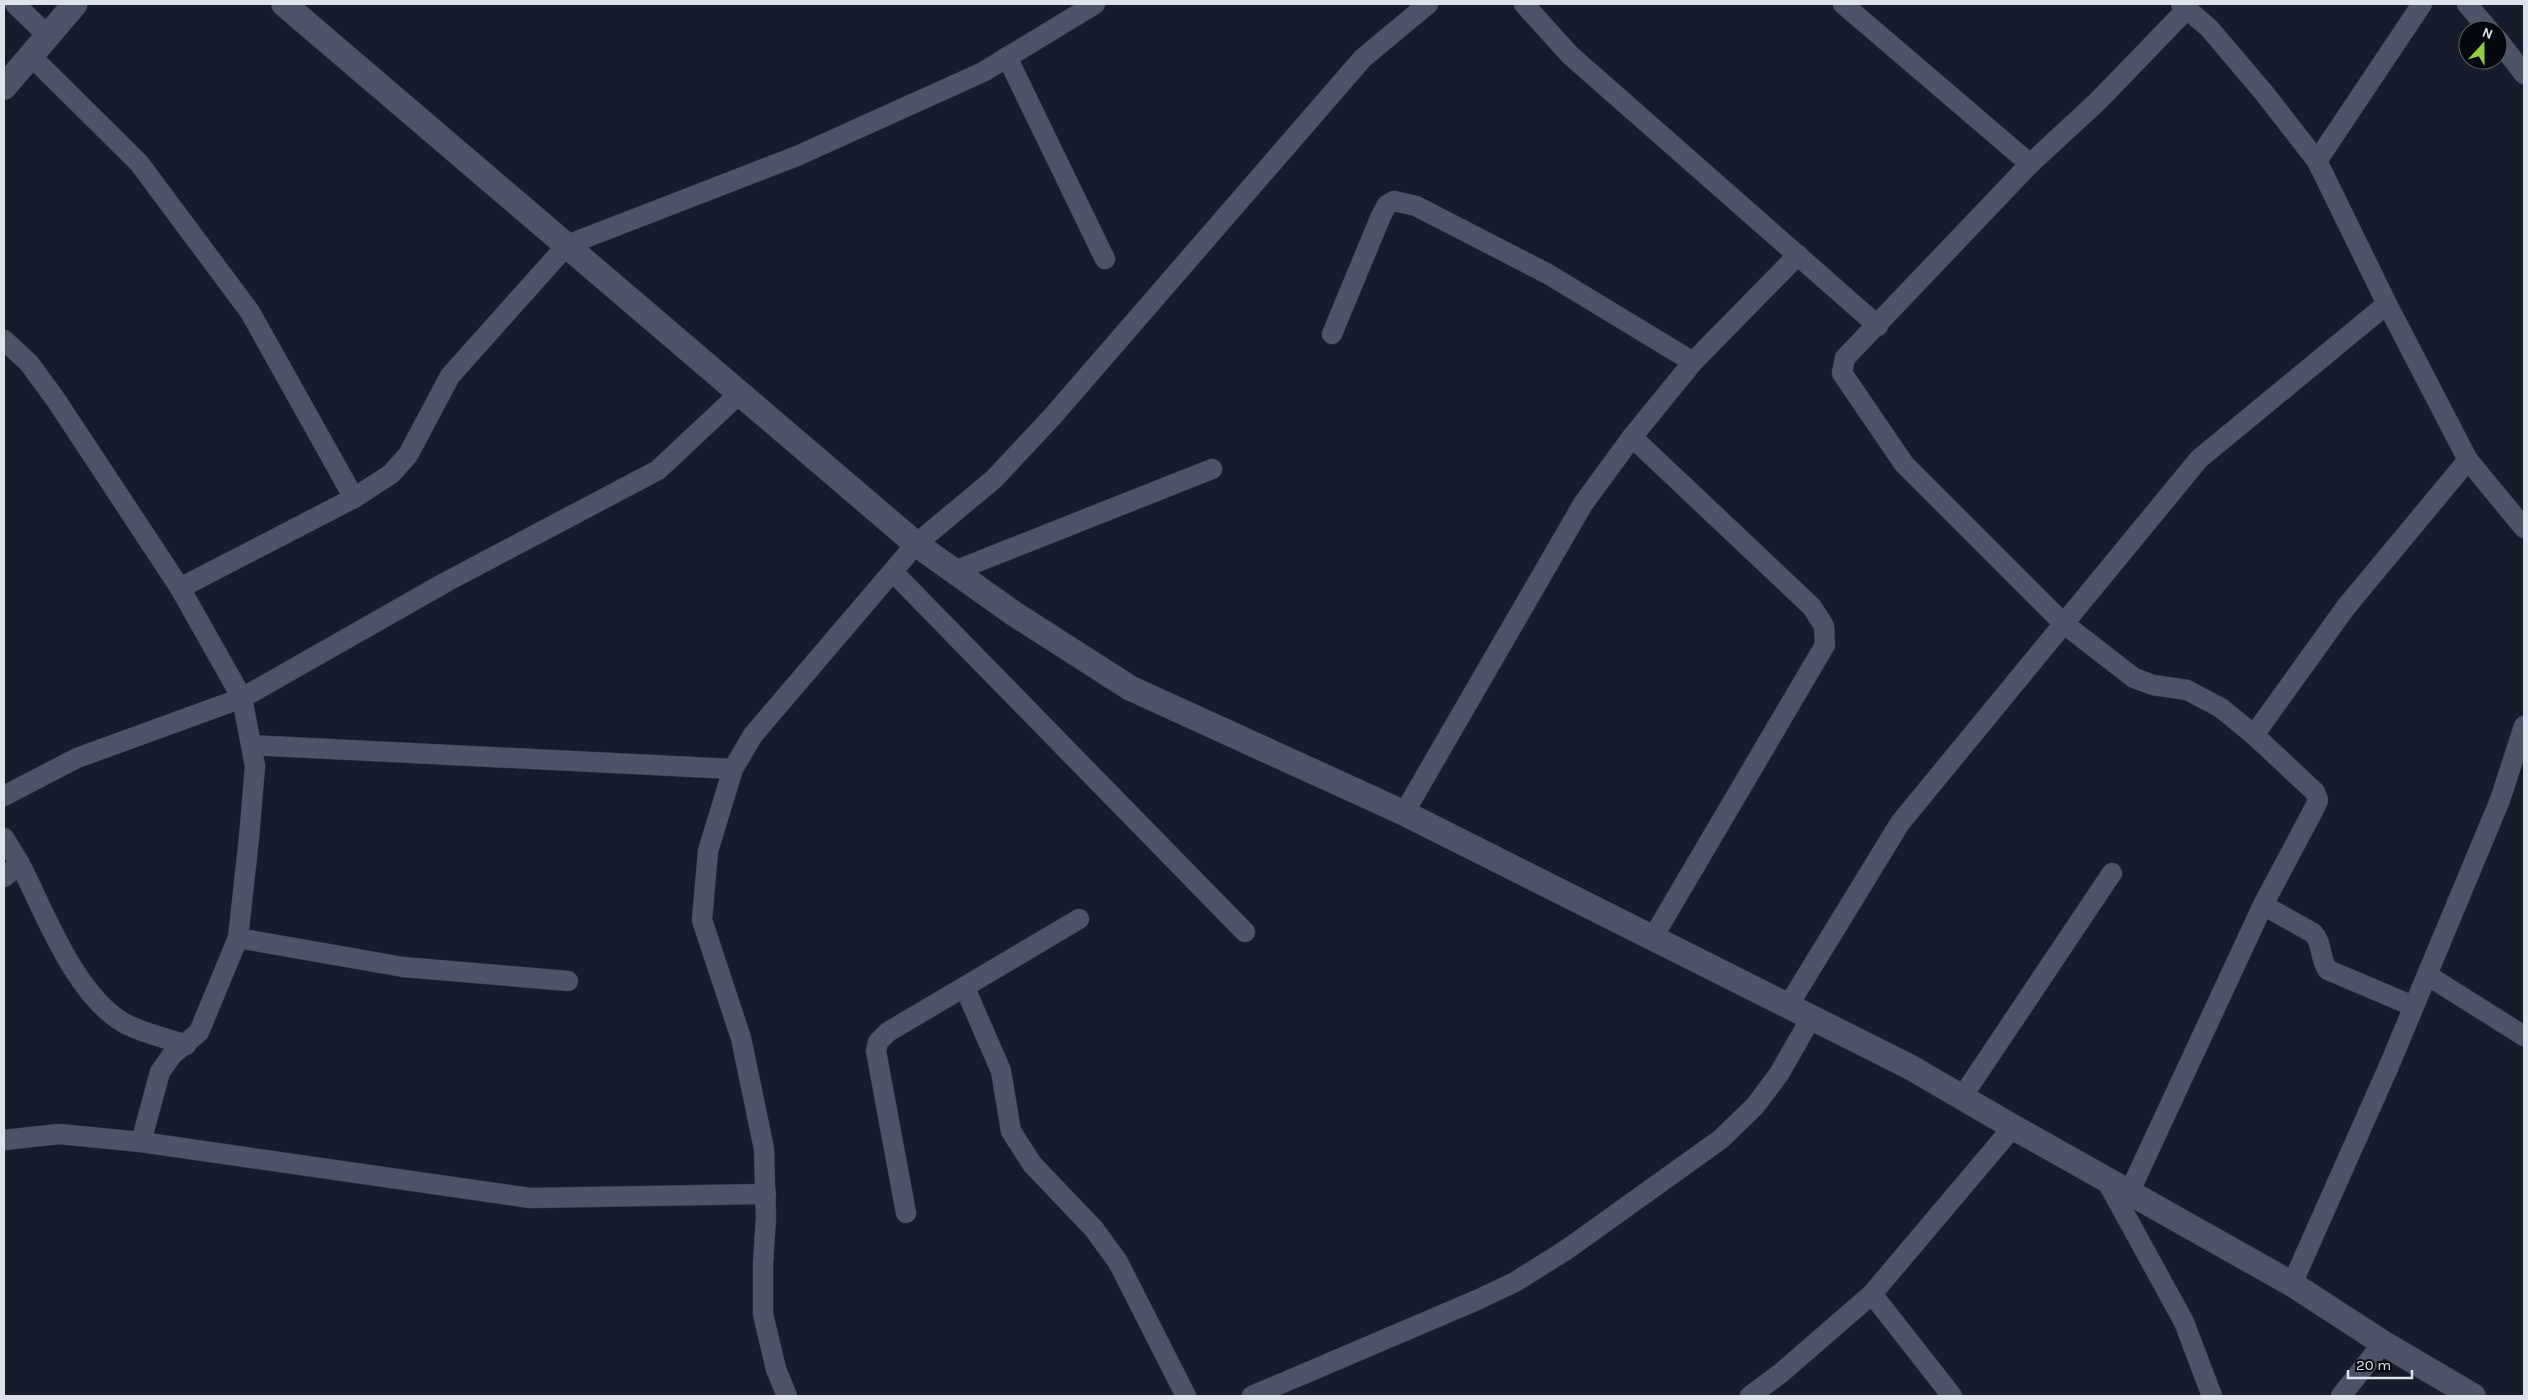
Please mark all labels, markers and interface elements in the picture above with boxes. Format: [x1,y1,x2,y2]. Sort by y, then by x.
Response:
north arrow [2458,20,2508,70]
text: N [2480,24,2495,43]
scale bar [2348,1348,2412,1380]
text: 20 m [2356,1356,2391,1374]

